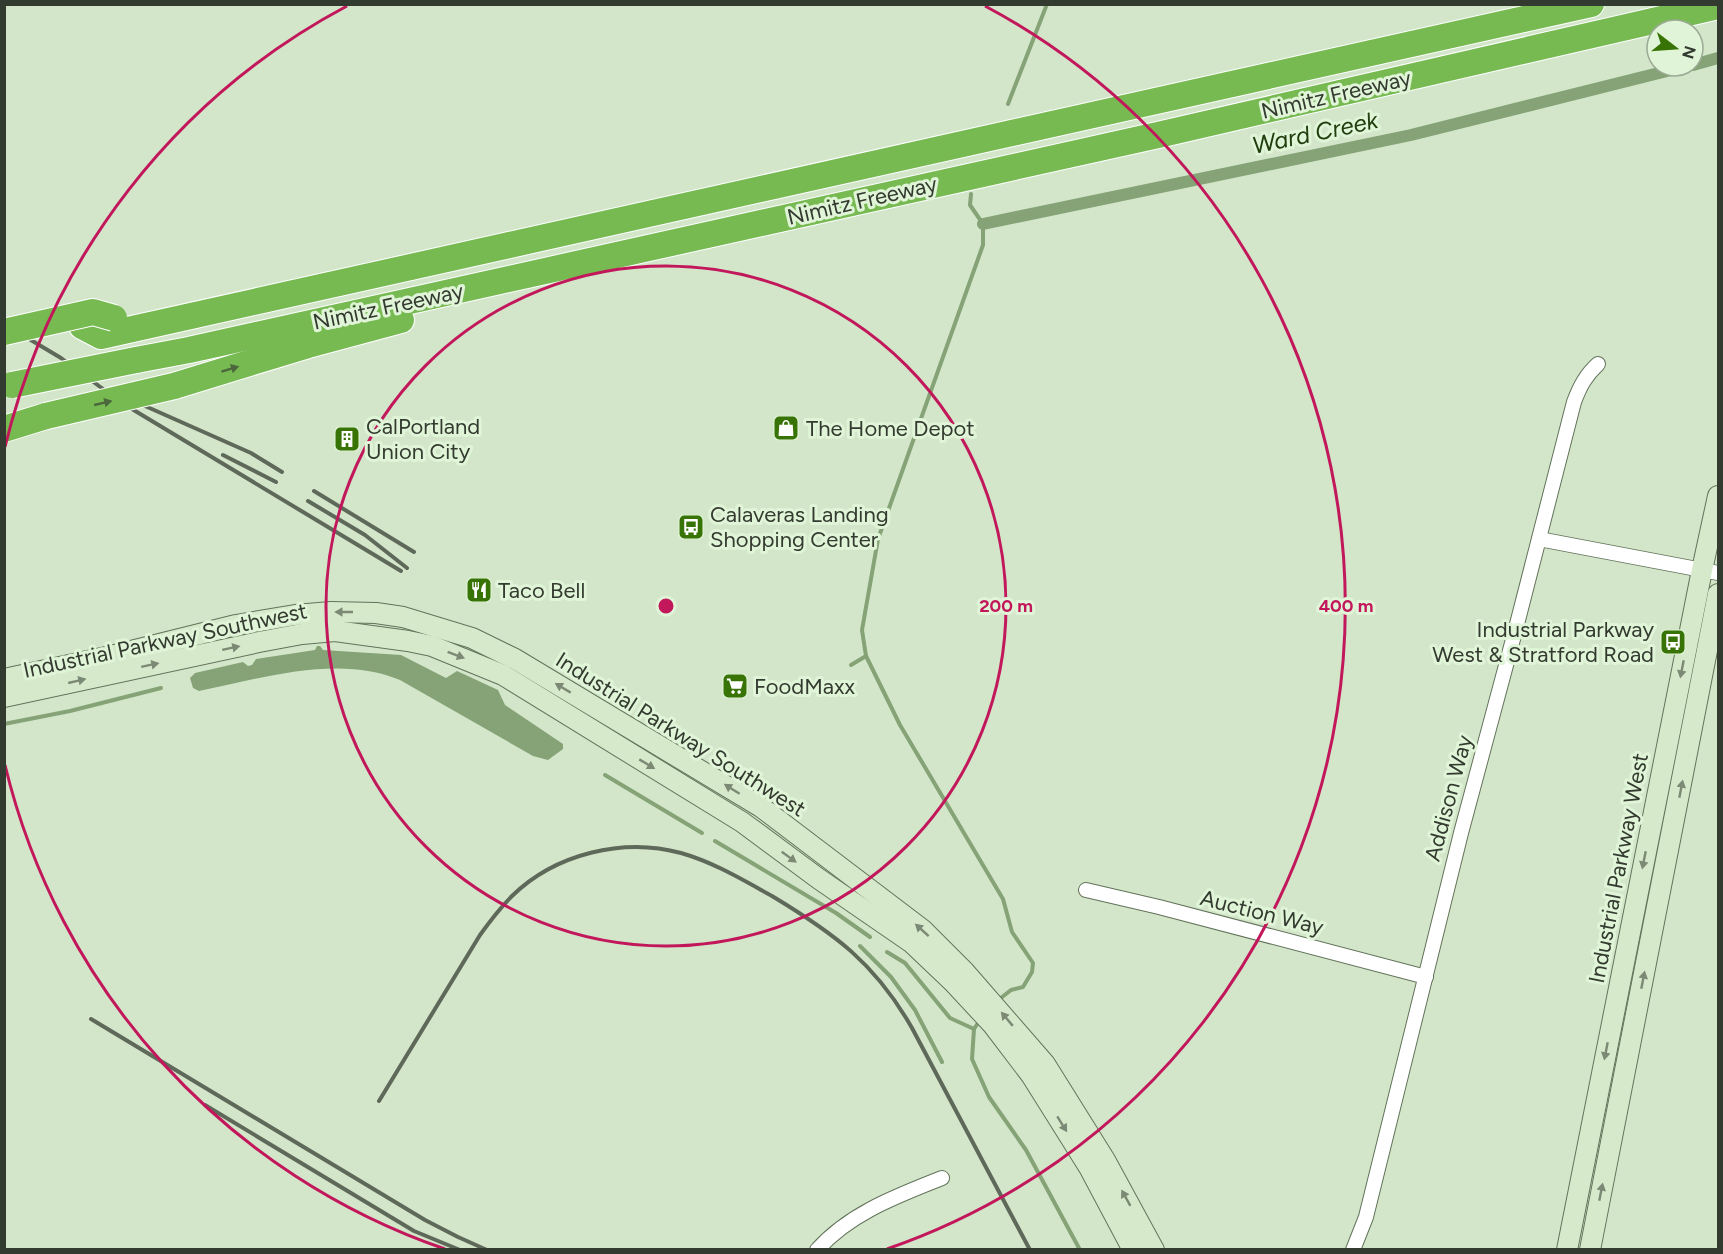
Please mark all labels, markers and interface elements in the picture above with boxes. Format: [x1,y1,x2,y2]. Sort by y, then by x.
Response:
north arrow [1645,18,1705,78]
text: N [1678,44,1700,61]
street label: Nimitz Freeway [1259,64,1414,125]
water label: Ward Creek [1249,105,1382,160]
street label: Nimitz Freeway [785,170,940,231]
street label: Nimitz Freeway [310,277,466,336]
one-way arrow [221,364,239,373]
one-way arrow [94,397,112,407]
place label: CalPortland Union City [366,413,480,465]
shop icon: The Home Depot [771,413,801,443]
place label: The Home Depot [806,415,975,442]
building icon: CalPortland Union City [332,424,362,454]
place label: Calaveras Landing Shopping Center [710,501,889,553]
bus stop icon: Calaveras Landing Shopping Center [676,512,706,542]
restaurant icon: Taco Bell [464,575,494,605]
place label: Taco Bell [498,577,585,604]
text: 200 m [979,595,1033,617]
text: 400 m [1319,595,1373,617]
centre of rings [656,596,676,616]
street label: Industrial Parkway Southwest [21,597,309,684]
one-way arrow [335,608,354,617]
place label: Industrial Parkway West & Stratford Road [1432,616,1654,668]
bus stop icon: Industrial Parkway West & Stratford Road [1658,627,1688,657]
one-way arrow [222,642,241,652]
street label: Industrial Parkway Southwest [551,646,811,823]
one-way arrow [447,651,465,661]
one-way arrow [1677,659,1686,678]
one-way arrow [141,660,160,669]
supermarket icon: FoodMaxx [720,671,750,701]
place label: FoodMaxx [754,673,856,700]
one-way arrow [68,675,87,685]
one-way arrow [555,682,571,693]
street label: Addison Way [1419,732,1478,864]
street label: Industrial Parkway West [1583,751,1654,985]
one-way arrow [639,759,655,770]
one-way arrow [1677,779,1686,798]
one-way arrow [724,783,740,794]
one-way arrow [782,850,797,862]
one-way arrow [1639,850,1648,869]
street label: Auction Way [1198,884,1327,941]
one-way arrow [915,924,930,937]
one-way arrow [1639,971,1648,990]
one-way arrow [1001,1012,1014,1027]
one-way arrow [1601,1042,1610,1061]
one-way arrow [1057,1116,1068,1132]
one-way arrow [1597,1182,1606,1201]
one-way arrow [1120,1190,1131,1206]

